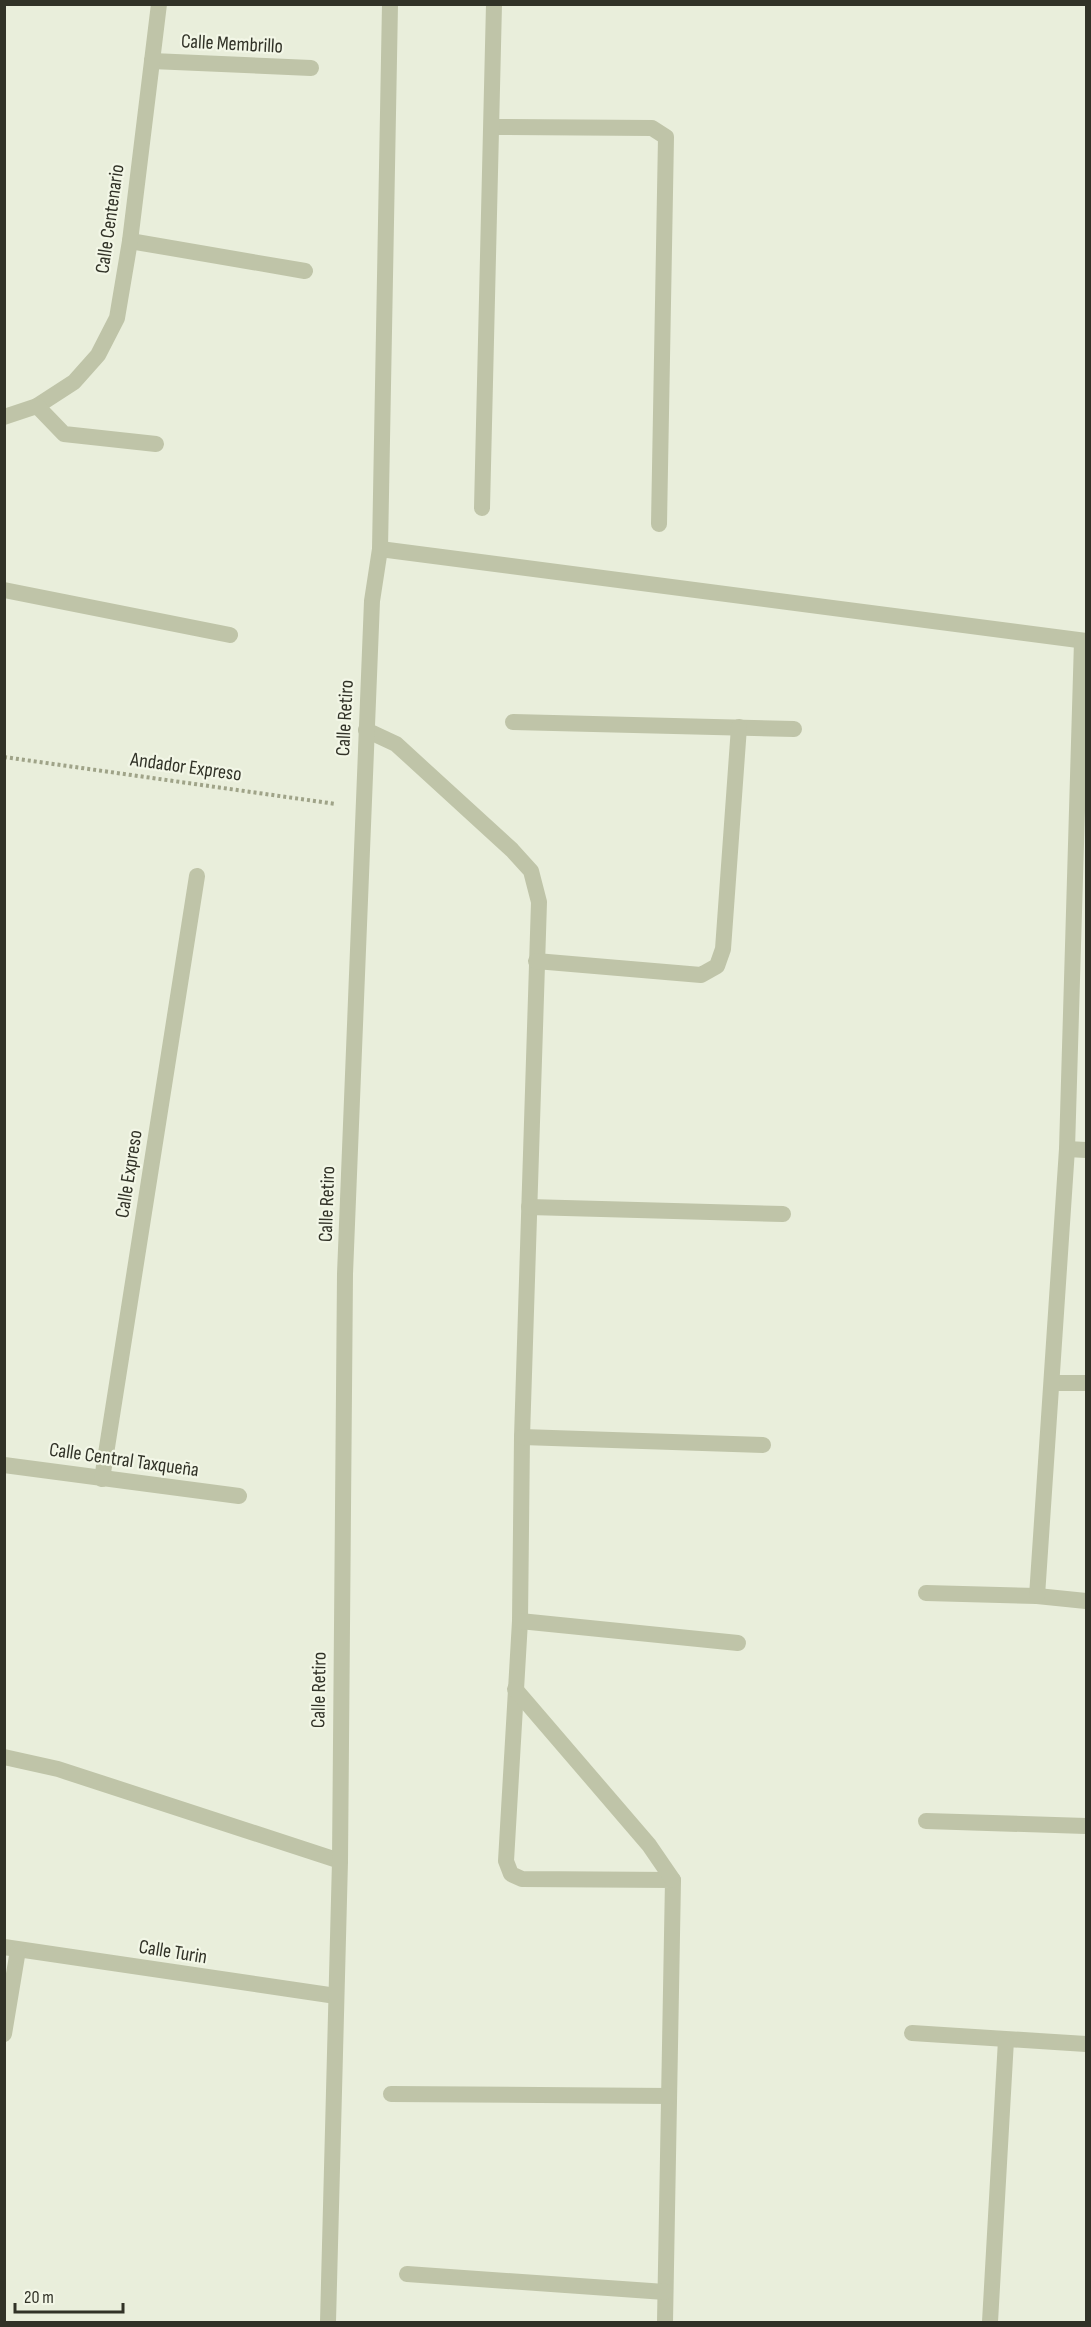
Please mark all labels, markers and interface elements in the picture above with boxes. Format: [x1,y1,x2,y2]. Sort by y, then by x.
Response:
street label: Calle Membrillo [180,29,284,59]
street label: Calle Centenario [90,163,130,275]
street label: Calle Retiro [331,679,359,757]
street label: Andador Expreso [128,747,243,787]
street label: Calle Expreso [110,1128,148,1220]
street label: Calle Retiro [314,1165,340,1243]
street label: Calle Central Taxqueña [48,1438,200,1482]
street label: Calle Retiro [306,1652,332,1728]
street label: Calle Turin [137,1935,209,1969]
scale bar [15,2276,123,2314]
text: 20 m [24,2287,54,2308]

